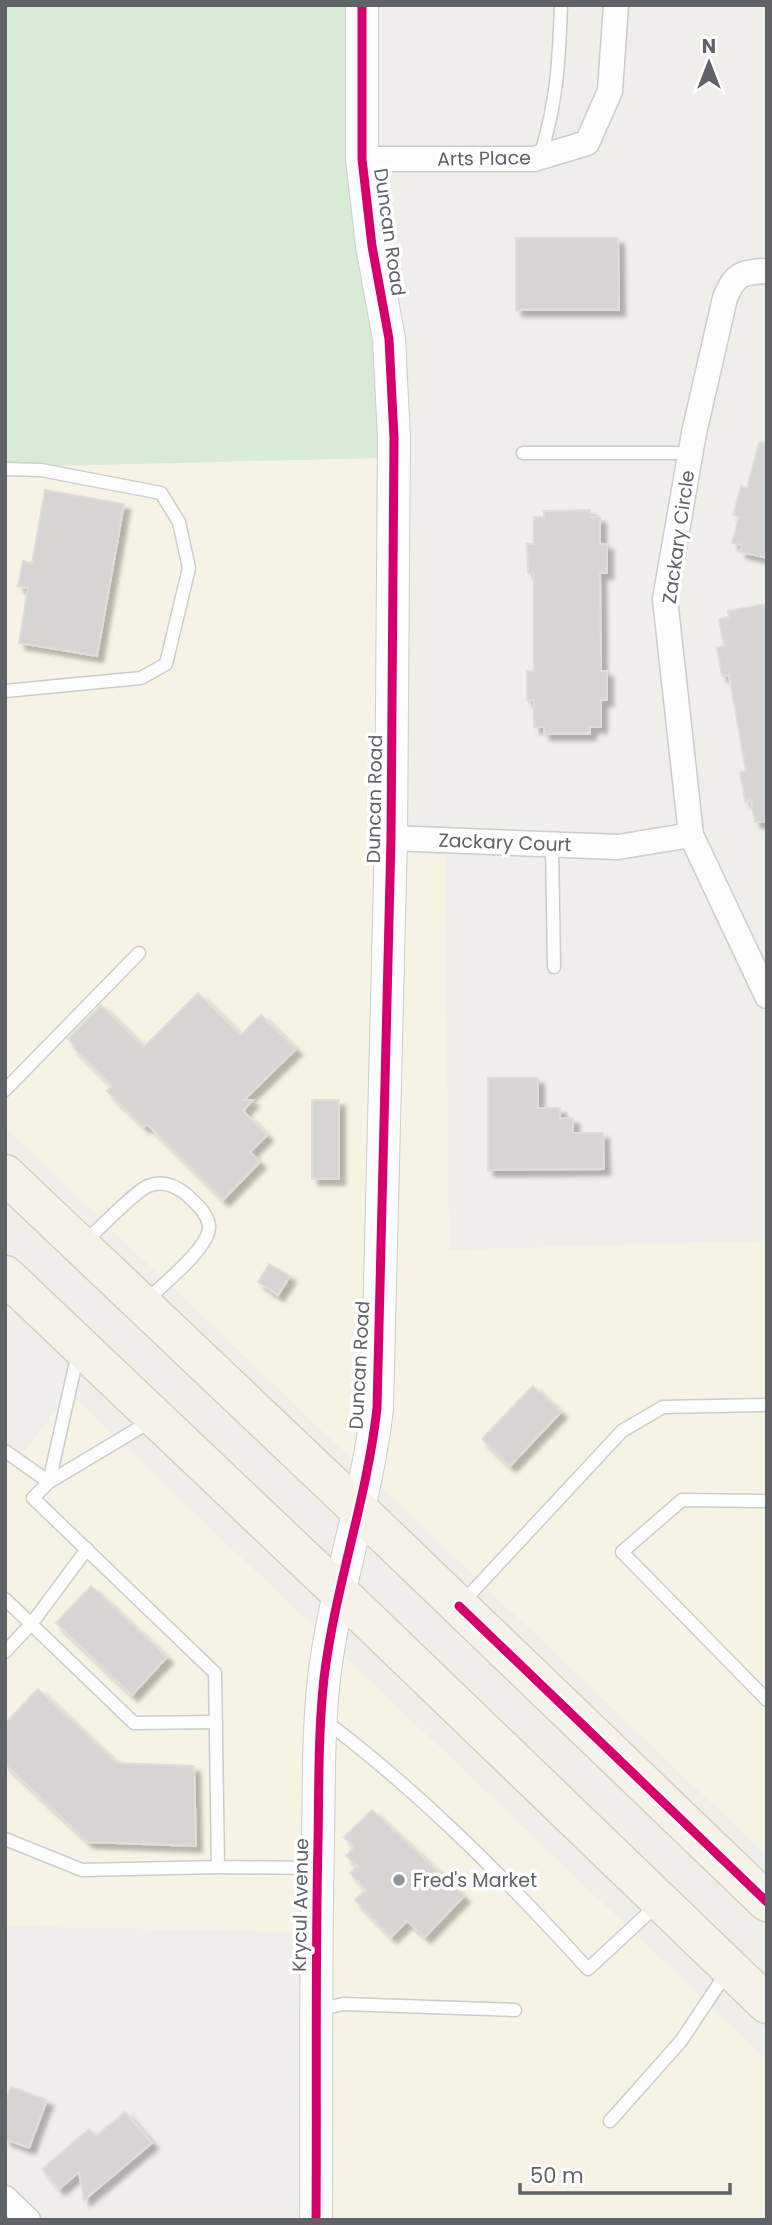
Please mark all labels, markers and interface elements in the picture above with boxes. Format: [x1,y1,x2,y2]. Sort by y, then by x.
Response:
north arrow [674,28,744,98]
text: N [702,33,716,60]
street label: Arts Place [437,144,531,173]
street label: Duncan Road [367,166,412,298]
street label: Zackary Circle [656,469,701,606]
street label: Duncan Road [360,734,389,864]
street label: Zackary Court [438,827,572,858]
street label: Duncan Road [343,1300,376,1430]
street label: Krycul Avenue [286,1838,315,1972]
place label: Fred's Market [413,1867,537,1894]
marker: Fred's Market [391,1872,407,1888]
scale bar [520,2152,730,2196]
text: 50 m [530,2161,584,2190]

